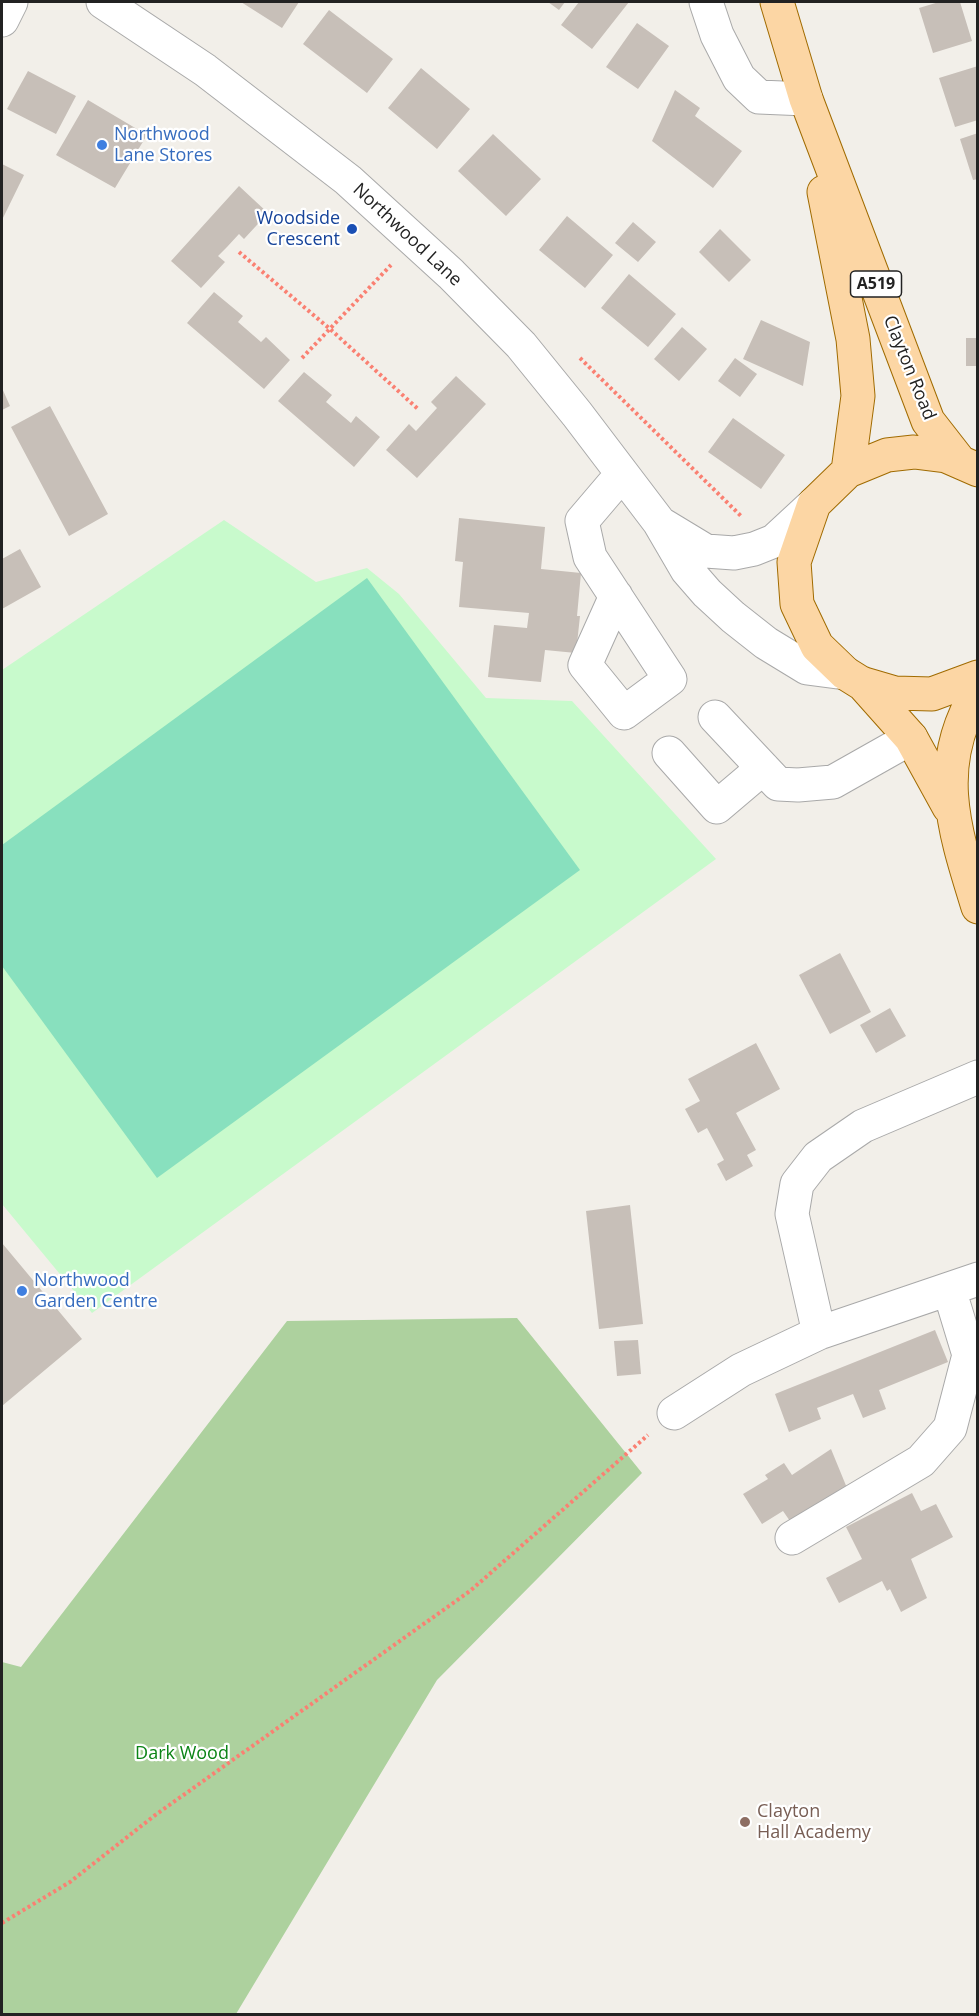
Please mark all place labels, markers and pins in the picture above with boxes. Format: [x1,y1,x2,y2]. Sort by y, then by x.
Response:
place label: Northwood Lane Stores [114,124,212,166]
marker: Northwood Lane Stores [95,138,109,152]
place label: Woodside Crescent [256,208,340,250]
marker: Woodside Crescent [345,222,359,236]
place label: Northwood Garden Centre [34,1270,158,1312]
marker: Northwood Garden Centre [15,1284,29,1298]
place label: Clayton Hall Academy [757,1801,871,1844]
marker: Clayton Hall Academy [738,1815,752,1829]

